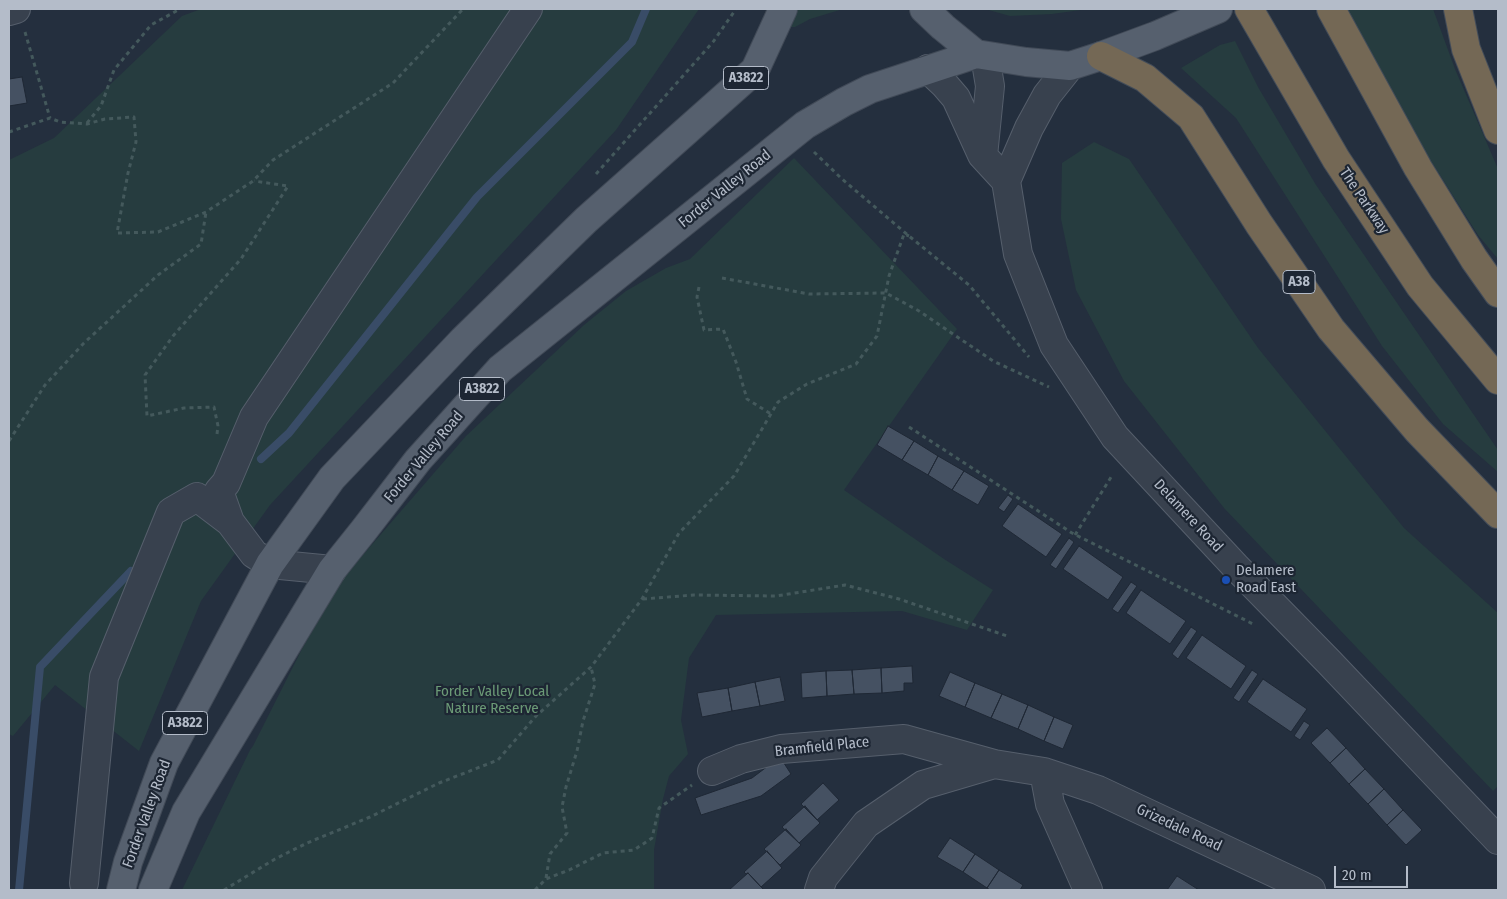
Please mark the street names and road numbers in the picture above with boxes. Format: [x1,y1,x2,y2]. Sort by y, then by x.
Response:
road number: A3822 [724,66,768,90]
street label: Forder Valley Road [675,146,775,232]
street label: The Parkway [1335,165,1393,237]
road number: A38 [1283,270,1315,294]
road number: A3822 [460,378,504,400]
street label: Forder Valley Road [381,408,467,506]
street label: Delamere Road [1150,476,1226,556]
road number: A3822 [162,711,208,734]
street label: Bramfield Place [774,733,870,761]
street label: Forder Valley Road [119,758,175,870]
street label: Grizedale Road [1134,800,1224,856]

